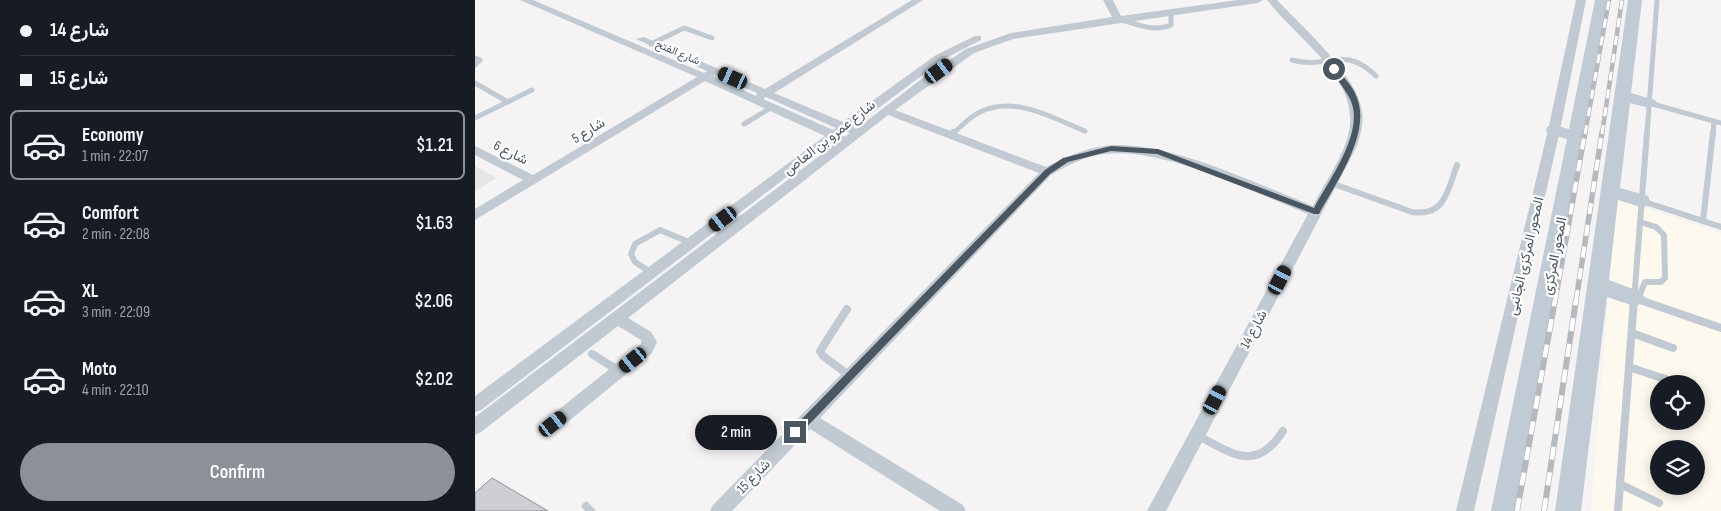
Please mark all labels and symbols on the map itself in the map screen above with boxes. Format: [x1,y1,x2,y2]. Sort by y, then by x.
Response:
street label: شارع الفتح [653,37,702,69]
car [922,56,955,86]
route start [1323,58,1345,80]
car [716,65,749,91]
street label: شارع عمرو بن العاص [780,96,880,180]
street label: شارع 5 [568,114,609,149]
street label: شارع 6 [490,137,531,170]
street label: المحور المركزى الجانبى [1504,195,1547,317]
car [706,204,739,234]
street label: المحور المركزى [1539,216,1570,296]
car [1266,263,1293,297]
street label: شارع 14 [1236,307,1272,352]
car [616,345,649,375]
car [1201,383,1228,417]
car [536,409,569,439]
callout: 2 min [695,414,777,450]
route end [784,421,806,443]
street label: شارع 15 [733,456,775,498]

